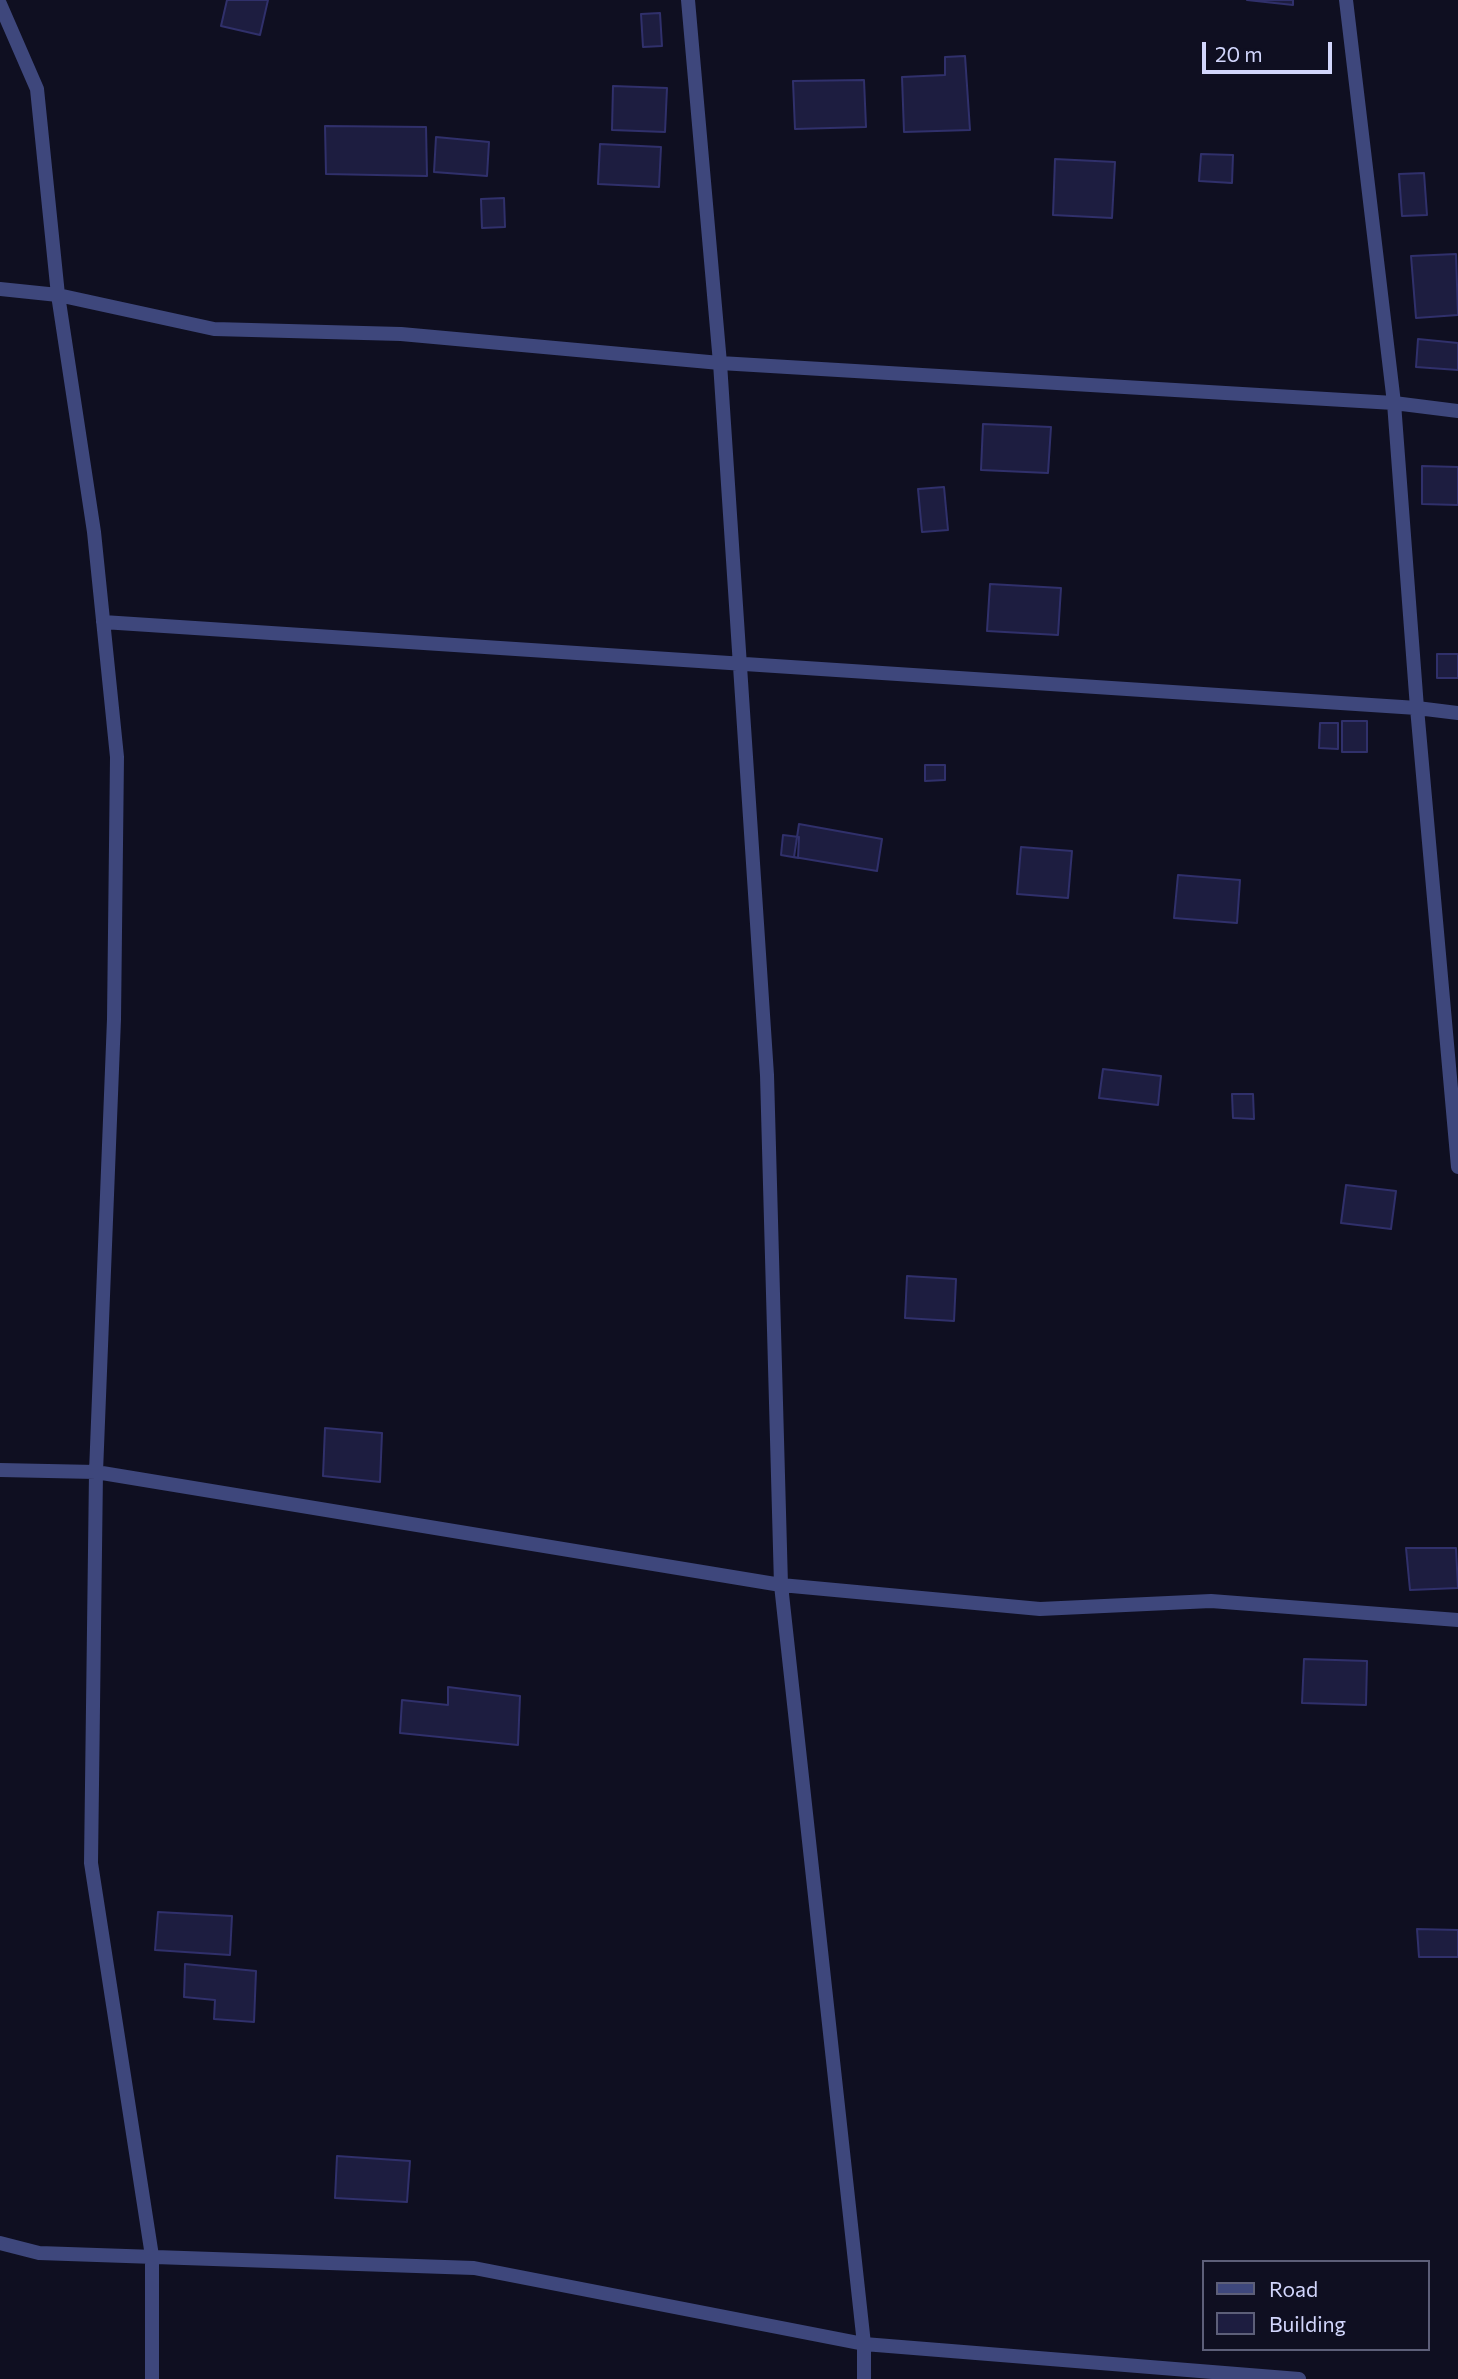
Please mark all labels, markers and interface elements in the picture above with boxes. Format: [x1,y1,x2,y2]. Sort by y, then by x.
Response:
scale bar [1206,28,1336,72]
text: 20 m [1215,41,1263,66]
legend [1202,2260,1430,2351]
text: Road [1269,2276,1318,2301]
text: Building [1269,2311,1346,2336]

